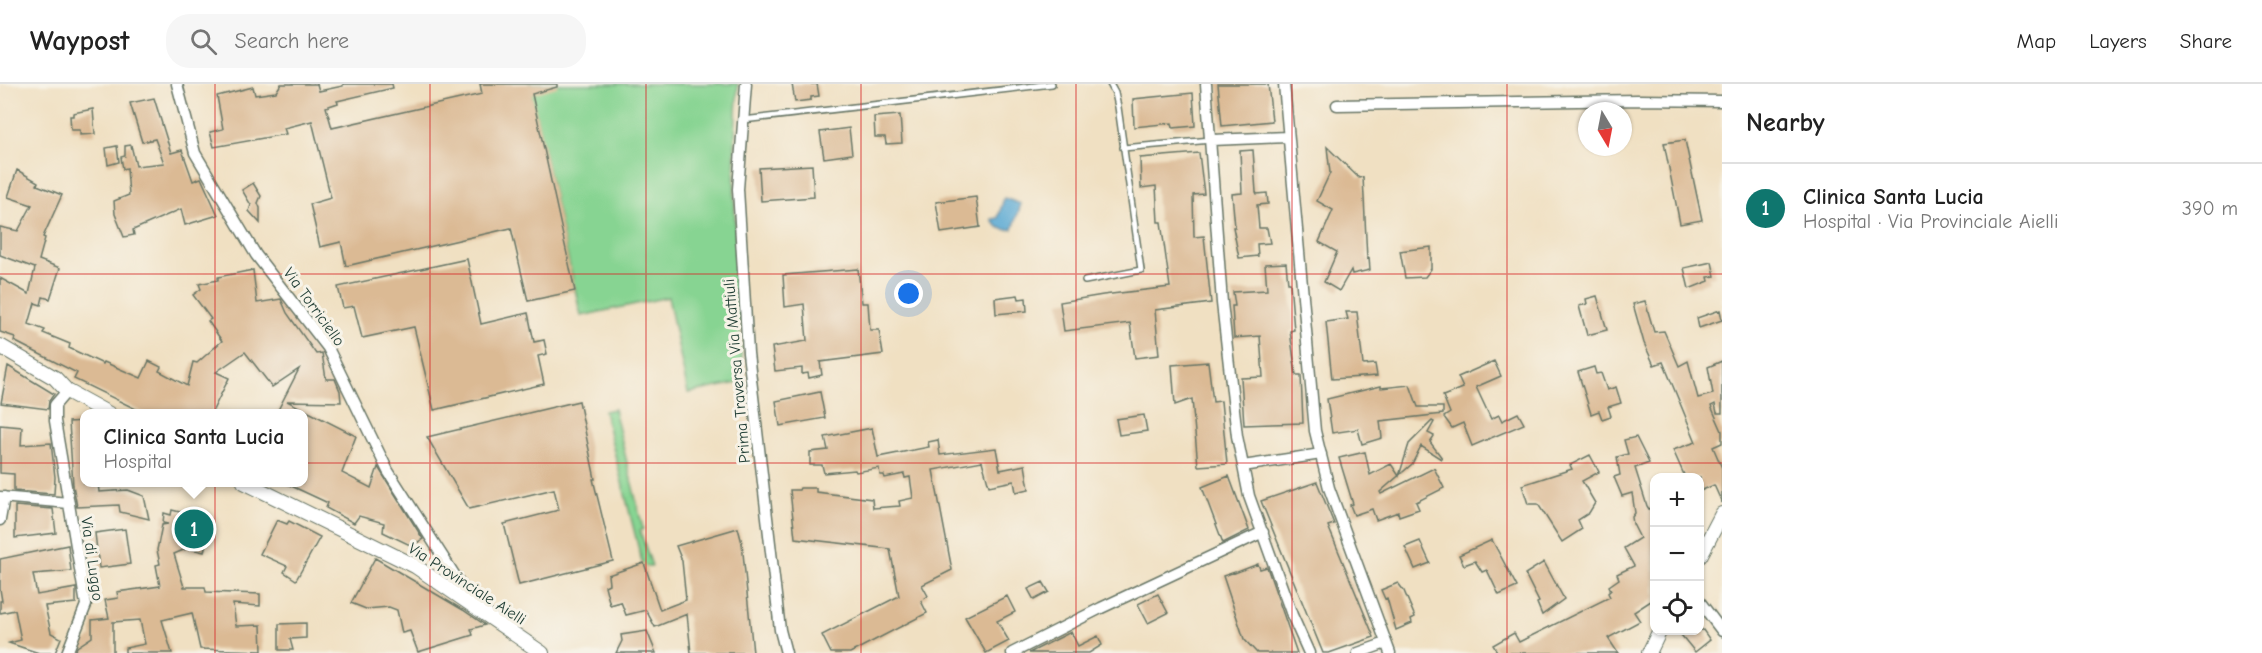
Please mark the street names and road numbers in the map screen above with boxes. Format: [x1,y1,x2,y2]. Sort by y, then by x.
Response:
street label: Via Torriciello [280,264,348,350]
street label: Prima Traversa Via Mattiuli [720,278,754,464]
street label: Via di Luggo [77,516,107,602]
street label: Via Provinciale Aielli [405,539,529,629]

